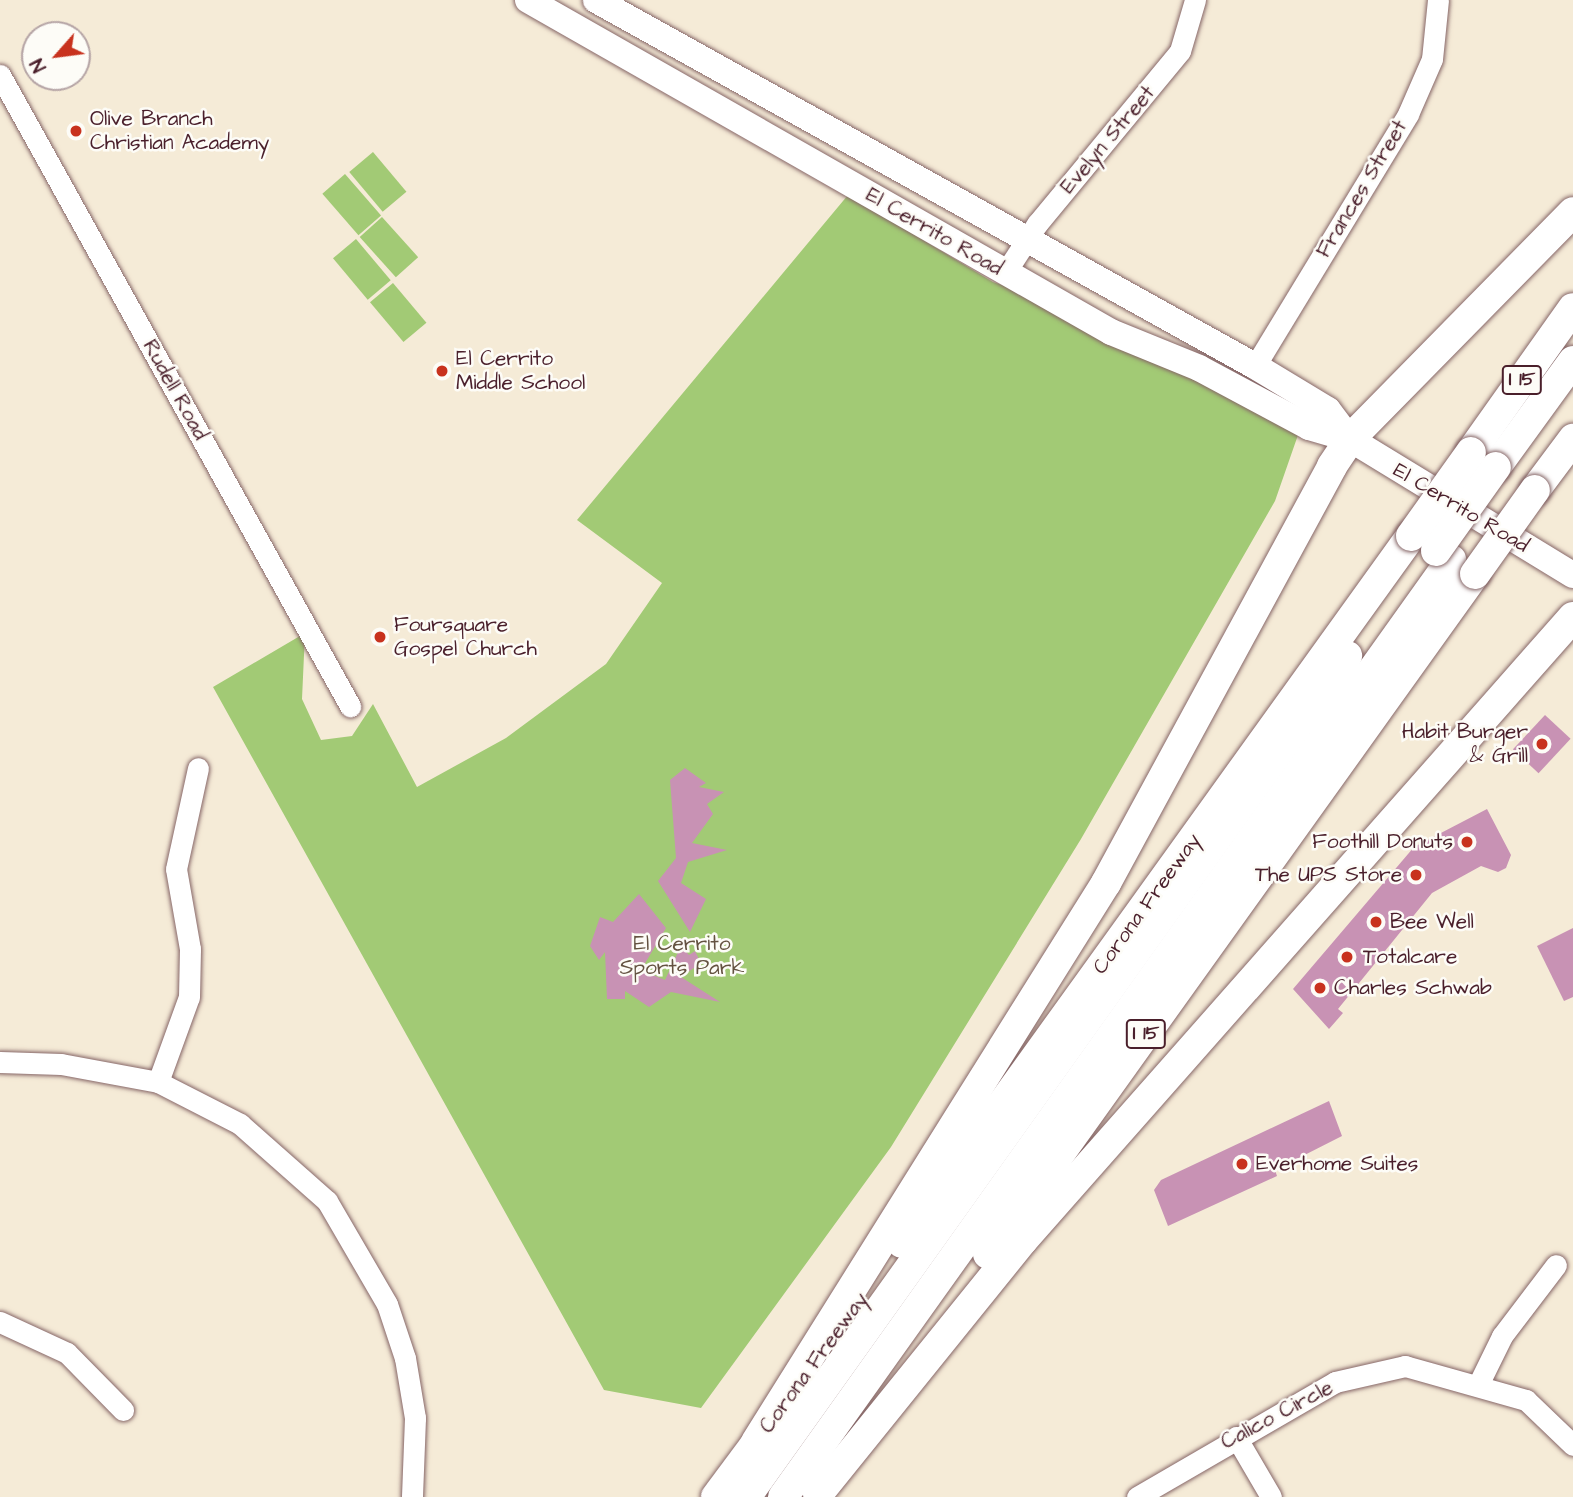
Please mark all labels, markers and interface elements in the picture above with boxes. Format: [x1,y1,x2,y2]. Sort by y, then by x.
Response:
north arrow [21,21,91,91]
text: N [24,54,54,77]
street label: Evelyn Street [1056,81,1160,199]
place label: Olive Branch Christian Academy [90,106,269,156]
street label: Frances Street [1311,116,1413,262]
marker: Olive Branch Christian Academy [68,123,84,139]
street label: El Cerrito Road [861,183,1007,281]
street label: Rudell Road [137,335,213,445]
place label: El Cerrito Middle School [456,346,585,396]
marker: El Cerrito Middle School [434,363,450,379]
road number: I 15 [1501,364,1543,396]
street label: El Cerrito Road [1389,458,1533,558]
place label: Foursquare Gospel Church [394,612,537,662]
marker: Foursquare Gospel Church [372,629,388,645]
place label: Habit Burger & Grill [1402,719,1528,769]
marker: Habit Burger & Grill [1534,736,1550,752]
street label: Corona Freeway [1088,829,1206,979]
place label: Foothill Donuts [1312,829,1453,855]
marker: Foothill Donuts [1459,834,1475,850]
place label: The UPS Store [1255,862,1402,888]
marker: The UPS Store [1408,867,1424,883]
place label: Bee Well [1390,909,1474,935]
marker: Bee Well [1368,914,1384,930]
park label: El Cerrito Sports Park [620,931,744,981]
place label: Totalcare [1363,944,1457,970]
marker: Totalcare [1337,947,1357,967]
place label: Charles Schwab [1334,975,1492,1001]
marker: Charles Schwab [1312,980,1328,996]
road number: I 15 [1125,1018,1167,1050]
place label: Everhome Suites [1256,1151,1418,1177]
marker: Everhome Suites [1234,1156,1250,1172]
street label: Corona Freeway [755,1288,873,1438]
street label: Calico Circle [1217,1375,1337,1455]

